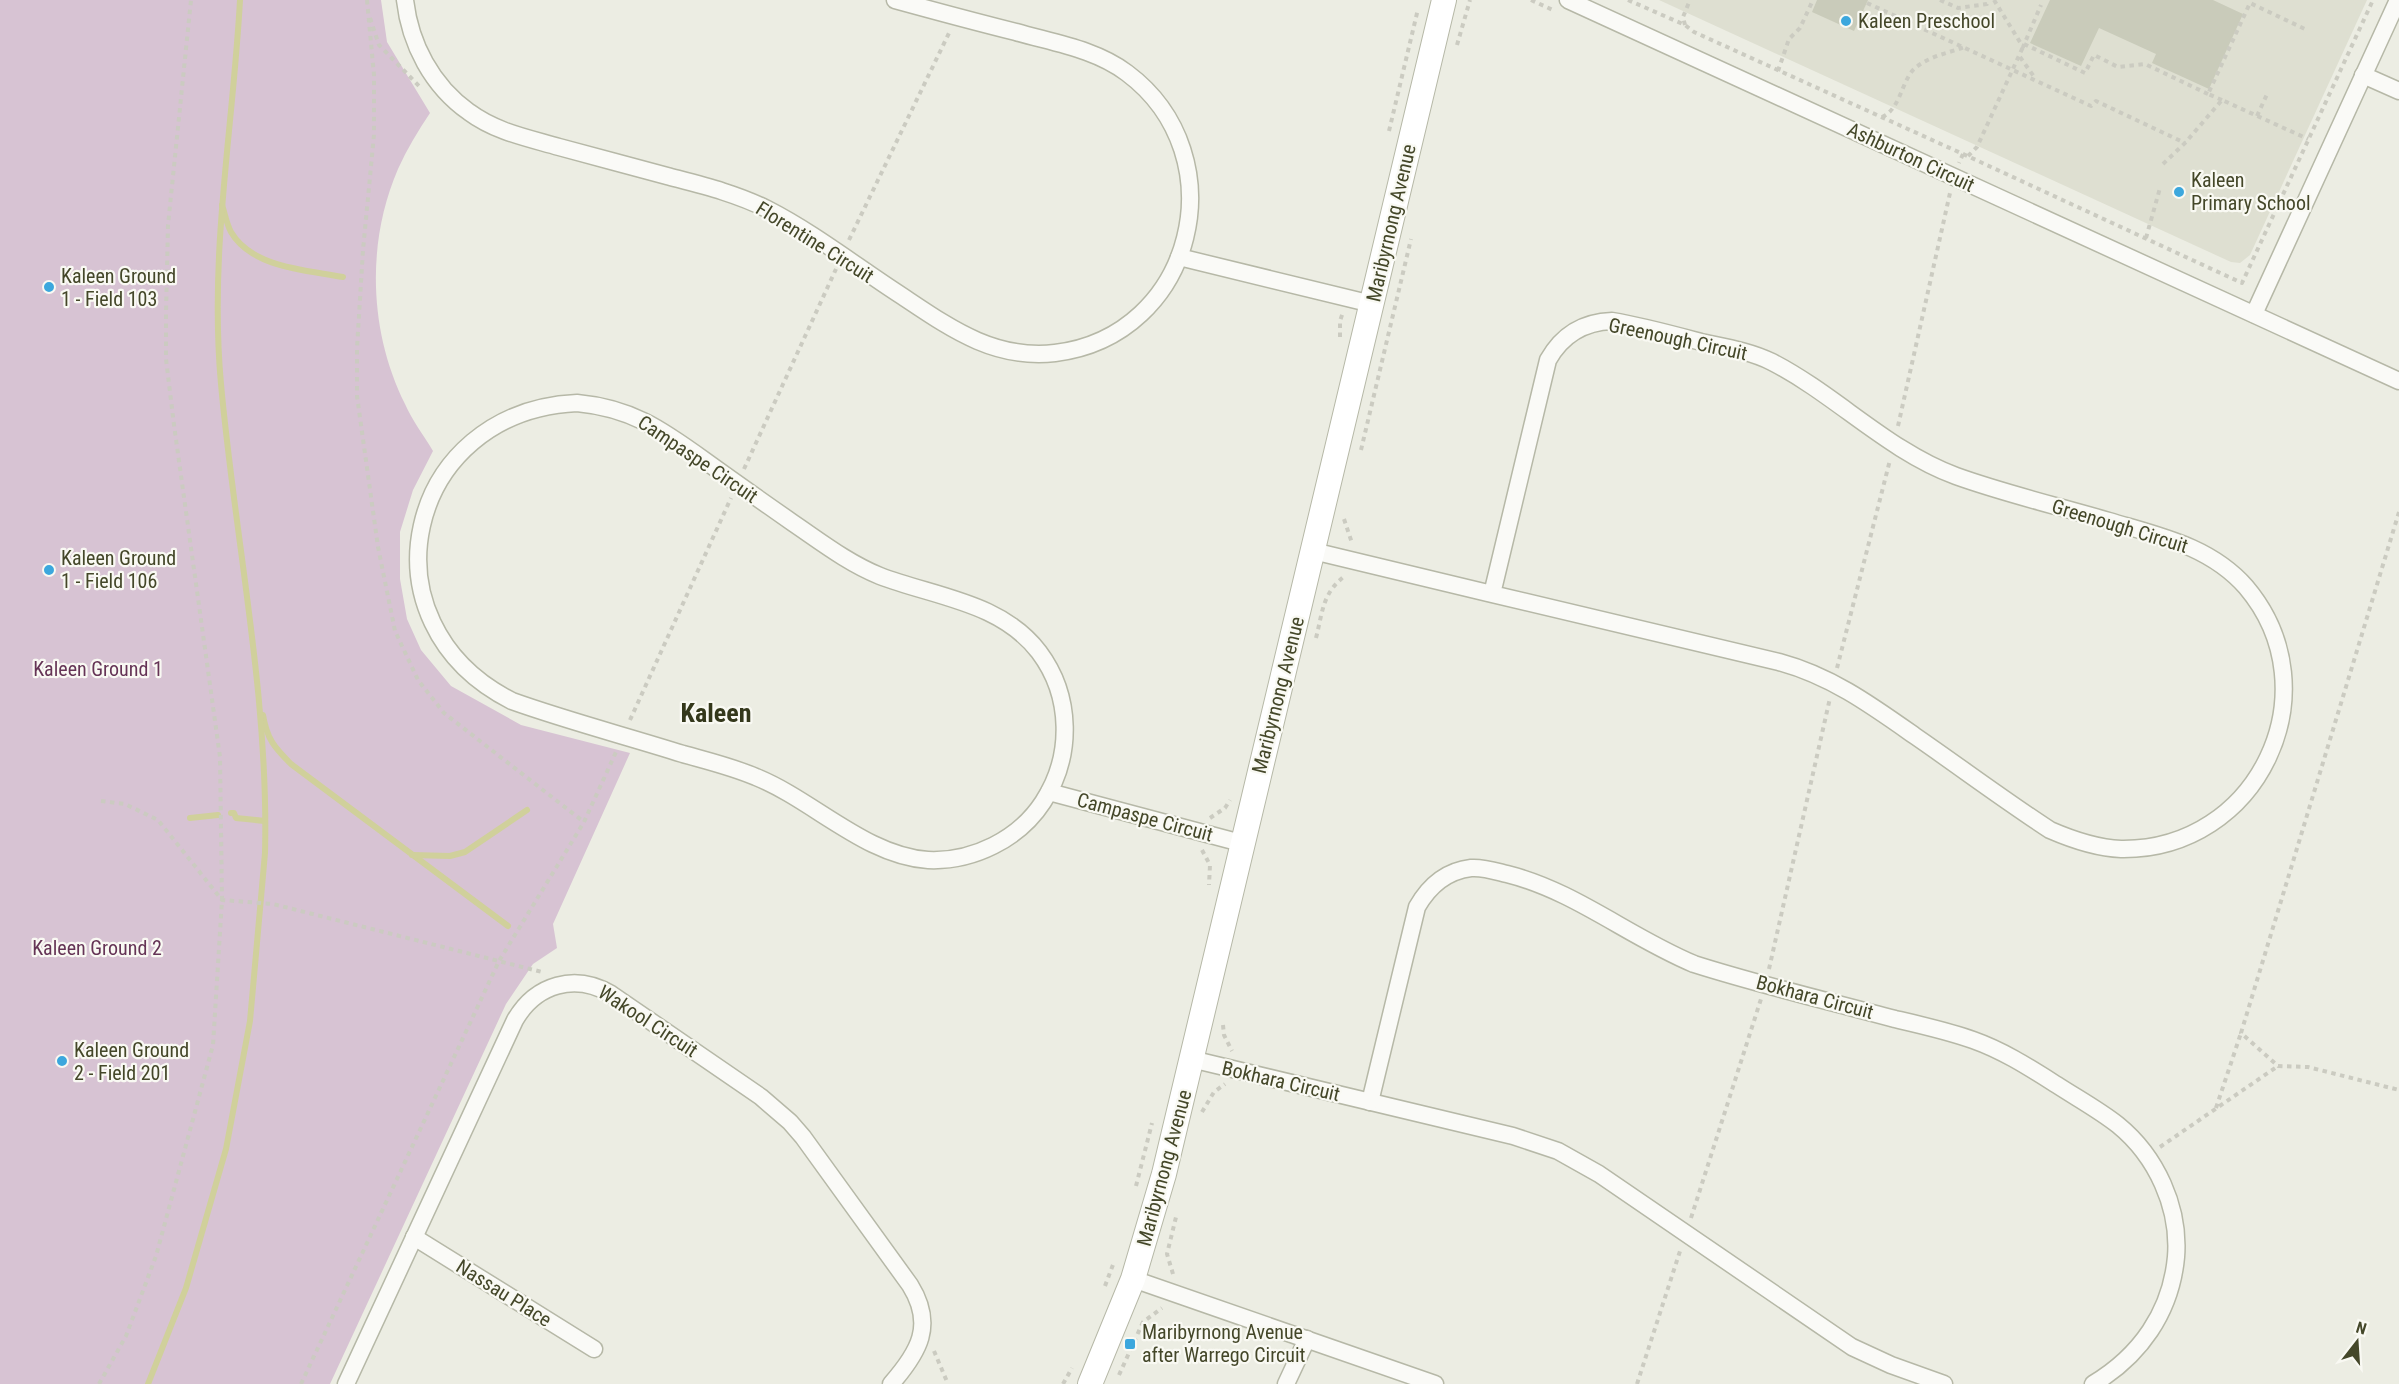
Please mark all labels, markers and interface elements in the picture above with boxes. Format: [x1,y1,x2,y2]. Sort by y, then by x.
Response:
place label: Kaleen Preschool [1858,9,1995,33]
marker: Kaleen Preschool [1839,14,1853,28]
street label: Ashburton Circuit [1844,117,1979,197]
street label: Maribyrnong Avenue [1361,142,1421,304]
place label: Kaleen Primary School [2191,168,2311,215]
marker: Kaleen Primary School [2172,185,2186,199]
street label: Florentine Circuit [752,196,879,288]
place label: Kaleen Ground 1 - Field 103 [61,264,176,311]
marker: Kaleen Ground 1 - Field 103 [42,280,56,294]
street label: Greenough Circuit [1606,313,1750,365]
street label: Campaspe Circuit [633,410,763,508]
street label: Greenough Circuit [2049,494,2191,558]
place label: Kaleen Ground 1 - Field 106 [61,546,176,593]
marker: Kaleen Ground 1 - Field 106 [42,563,56,577]
street label: Maribyrnong Avenue [1247,614,1309,776]
park label: Kaleen Ground 1 [33,657,163,681]
district label: Kaleen [681,698,751,728]
street label: Campaspe Circuit [1074,787,1216,847]
park label: Kaleen Ground 2 [32,936,162,960]
street label: Bokhara Circuit [1754,970,1876,1024]
street label: Wakool Circuit [594,980,702,1062]
place label: Kaleen Ground 2 - Field 201 [74,1038,189,1085]
marker: Kaleen Ground 2 - Field 201 [55,1054,69,1068]
street label: Bokhara Circuit [1220,1056,1342,1106]
street label: Maribyrnong Avenue [1132,1087,1196,1249]
street label: Nassau Place [452,1254,556,1332]
north arrow [2327,1312,2387,1372]
text: N [2354,1318,2369,1339]
place label: Maribyrnong Avenue after Warrego Circuit [1142,1320,1306,1367]
marker: Maribyrnong Avenue after Warrego Circuit [1123,1337,1137,1351]

